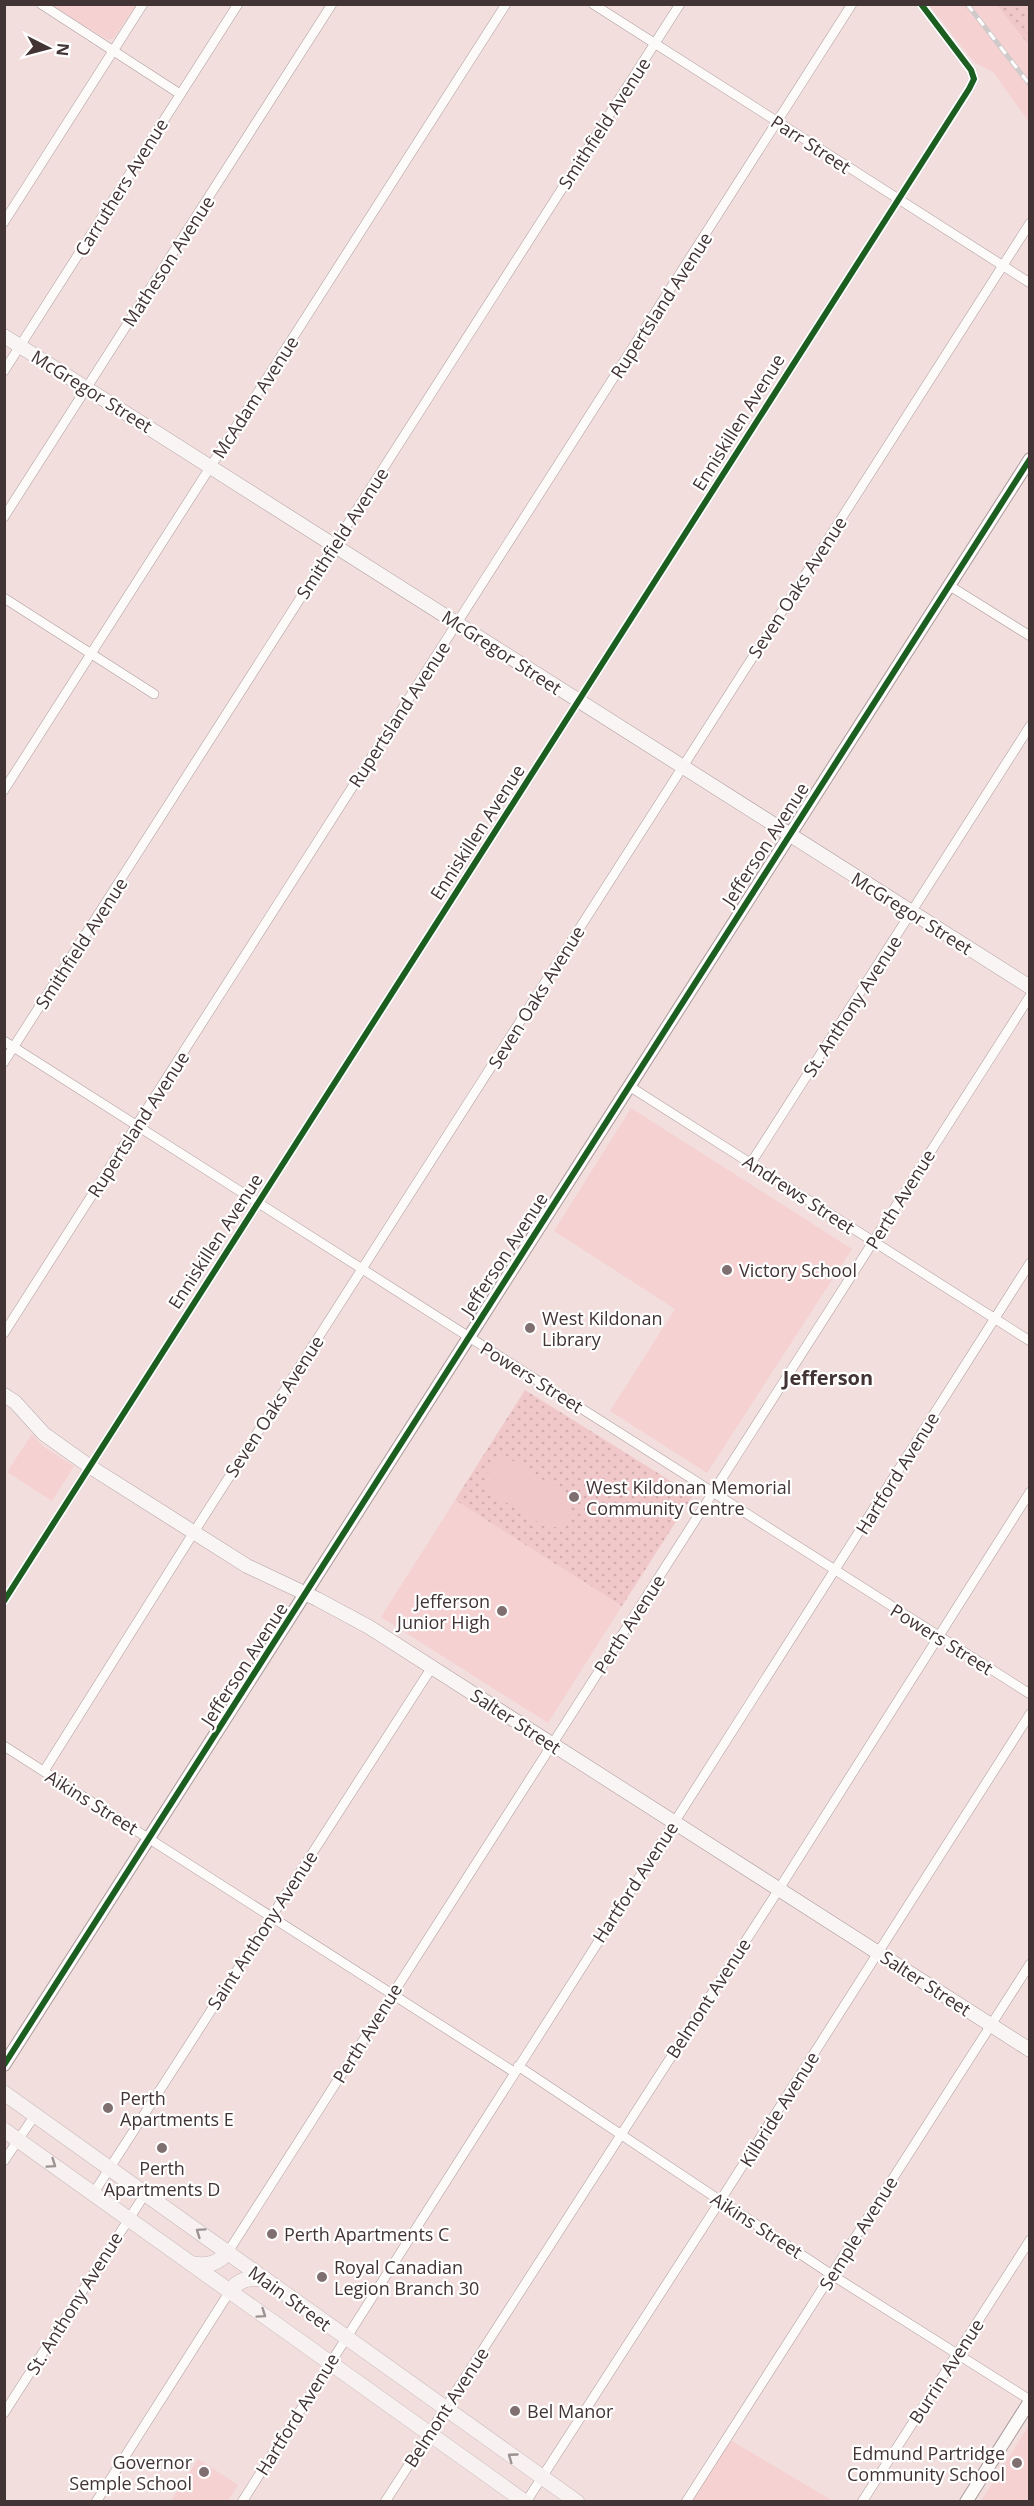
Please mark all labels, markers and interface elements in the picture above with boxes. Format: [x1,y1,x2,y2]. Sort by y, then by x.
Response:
north arrow [18,18,78,78]
text: N [51,42,75,57]
street label: Smithfield Avenue [553,53,655,193]
street label: Parr Street [767,109,855,179]
street label: Carruthers Avenue [69,114,173,260]
street label: Matheson Avenue [117,191,219,331]
street label: Rupertsland Avenue [605,227,717,383]
street label: McAdam Avenue [206,331,304,463]
street label: McGregor Street [27,344,157,438]
street label: Enniskillen Avenue [686,349,790,495]
street label: Smithfield Avenue [291,463,393,603]
street label: Seven Oaks Avenue [742,512,852,662]
street label: McGregor Street [437,604,567,700]
street label: Rupertsland Avenue [343,636,455,792]
street label: Enniskillen Avenue [424,760,530,904]
street label: Jefferson Avenue [715,778,814,912]
street label: McGregor Street [847,866,977,960]
street label: Smithfield Avenue [30,873,132,1013]
street label: Seven Oaks Avenue [482,921,590,1073]
street label: St. Anthony Avenue [797,931,907,1081]
street label: Rupertsland Avenue [82,1046,194,1202]
street label: Perth Avenue [860,1145,940,1253]
street label: Andrews Street [739,1149,859,1239]
street label: Enniskillen Avenue [162,1169,268,1313]
street label: Jefferson Avenue [454,1188,553,1322]
place label: Victory School [739,1258,857,1282]
marker: Victory School [720,1263,734,1277]
place label: West Kildonan Library [542,1306,662,1351]
marker: West Kildonan Library [523,1321,537,1335]
street label: Seven Oaks Avenue [219,1331,329,1481]
street label: Powers Street [476,1336,588,1418]
district label: Jefferson [781,1364,873,1391]
street label: Hartford Avenue [850,1407,944,1539]
place label: West Kildonan Memorial Community Centre [586,1475,791,1520]
marker: West Kildonan Memorial Community Centre [567,1490,581,1504]
street label: Perth Avenue [588,1570,670,1678]
place label: Jefferson Junior High [395,1589,490,1634]
street label: Jefferson Avenue [194,1598,293,1732]
street label: Powers Street [886,1598,998,1680]
marker: Jefferson Junior High [495,1604,509,1618]
street label: Salter Street [466,1683,566,1759]
street label: Aikins Street [41,1764,143,1840]
street label: Hartford Avenue [587,1817,683,1947]
street label: Saint Anthony Avenue [202,1846,322,2014]
street label: Belmont Avenue [660,1933,756,2063]
street label: Salter Street [876,1945,976,2021]
street label: Perth Avenue [327,1979,407,2087]
street label: Kilbride Avenue [734,2047,824,2171]
place label: Perth Apartments E [120,2086,234,2131]
marker: Perth Apartments E [101,2101,115,2115]
marker: Perth Apartments D [155,2141,169,2155]
place label: Perth Apartments D [104,2156,220,2201]
one-way arrow [46,2157,57,2168]
street label: Semple Avenue [813,2172,903,2294]
street label: Aikins Street [707,2186,807,2264]
place label: Perth Apartments C [284,2222,449,2246]
street label: St. Anthony Avenue [20,2227,128,2379]
marker: Perth Apartments C [265,2227,279,2241]
one-way arrow [195,2228,206,2239]
place label: Royal Canadian Legion Branch 30 [334,2255,479,2300]
street label: Main Street [244,2260,336,2336]
marker: Royal Canadian Legion Branch 30 [315,2270,329,2284]
one-way arrow [256,2307,267,2318]
street label: Burrin Avenue [903,2314,989,2428]
street label: Belmont Avenue [398,2342,494,2472]
street label: Hartford Avenue [250,2348,344,2480]
place label: Bel Manor [527,2399,614,2423]
marker: Bel Manor [508,2404,522,2418]
place label: Edmund Partridge Community School [847,2441,1005,2486]
place label: Governor Semple School [69,2450,193,2495]
one-way arrow [507,2453,518,2464]
marker: Edmund Partridge Community School [1010,2456,1024,2470]
marker: Governor Semple School [197,2465,211,2479]

